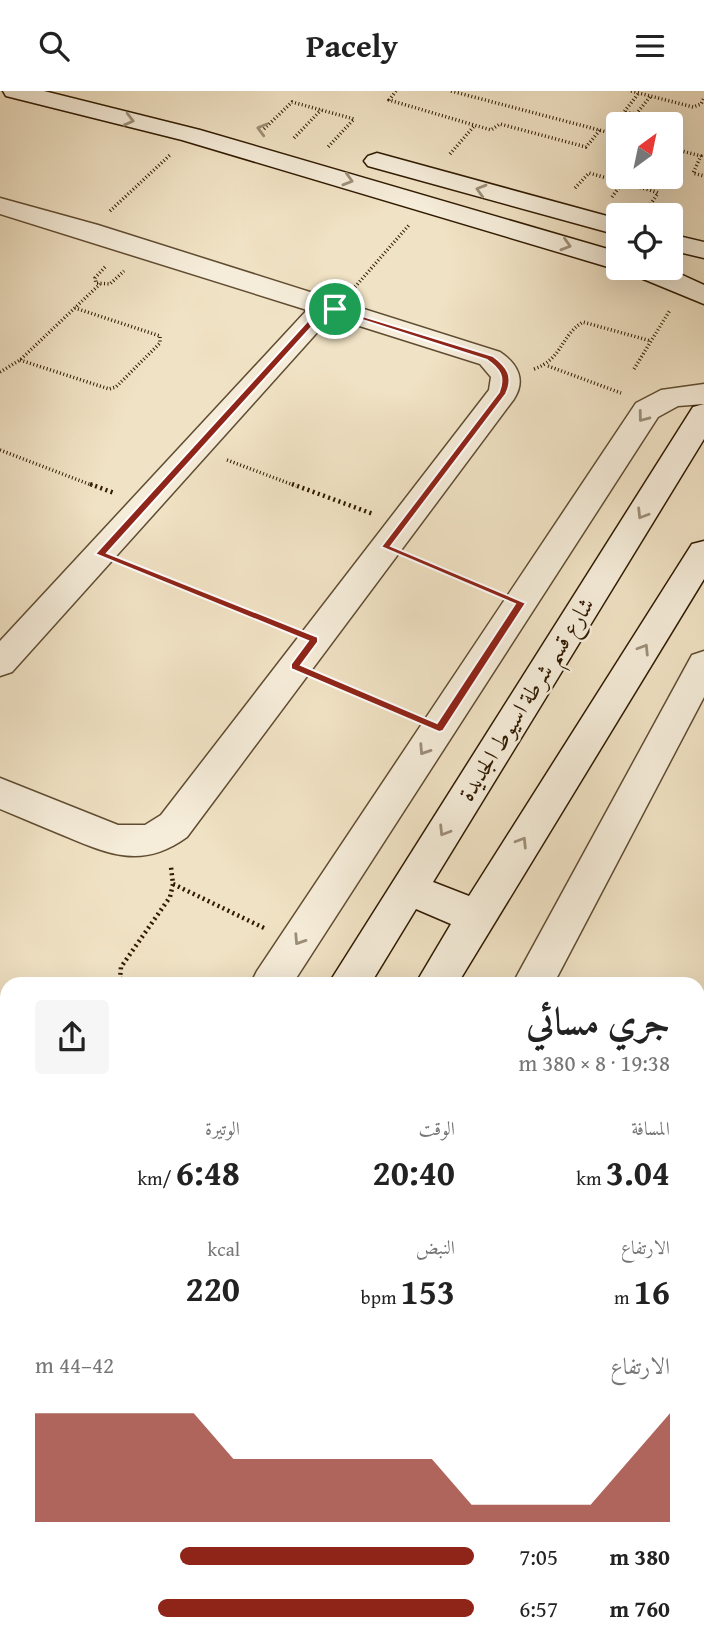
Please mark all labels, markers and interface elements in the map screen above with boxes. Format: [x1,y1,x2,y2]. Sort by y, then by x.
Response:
text: Pacely [306,22,398,69]
icon: search [35,27,73,65]
icon: menu [631,27,669,65]
one-way arrow [123,112,135,126]
north arrow [606,112,682,189]
map controls [606,112,683,280]
one-way arrow [256,123,268,137]
one-way arrow [342,172,354,187]
one-way arrow [475,183,487,198]
button: locate [606,203,683,280]
one-way arrow [560,237,572,252]
pin [305,279,365,339]
icon: arrive [316,290,354,328]
one-way arrow [639,409,652,422]
one-way arrow [637,506,650,519]
street label: شارع قسم شرطة اسيوط الجديدة [449,590,608,811]
one-way arrow [636,644,649,657]
one-way arrow [420,742,432,755]
one-way arrow [439,824,452,837]
one-way arrow [514,836,527,849]
one-way arrow [295,932,307,945]
text: جري مسائي [526,992,670,1048]
button: share [35,1000,109,1074]
text: 19:38 · 8 × 380 m [518,1046,670,1079]
text: الوتيرة [205,1114,240,1142]
text: الوقت [419,1114,455,1142]
text: المسافة [631,1114,670,1142]
text: 6:48 [176,1147,240,1198]
text: 20:40 [373,1147,455,1198]
text: 3.04 [606,1147,670,1198]
text: /km [137,1164,176,1192]
text: km [576,1164,606,1192]
text: النبض [416,1233,455,1261]
text: الارتفاع [621,1233,670,1261]
text: kcal [208,1235,240,1263]
text: 220 [186,1263,240,1314]
text: 153 [401,1266,455,1317]
text: 16 [634,1266,670,1317]
text: bpm [361,1283,401,1311]
text: m [614,1283,634,1311]
text: 42–44 m [35,1348,114,1381]
text: الارتفاع [610,1349,670,1382]
text: 7:05 [519,1540,558,1573]
text: 380 m [609,1540,670,1573]
text: 6:57 [519,1592,558,1625]
text: 760 m [609,1592,670,1625]

